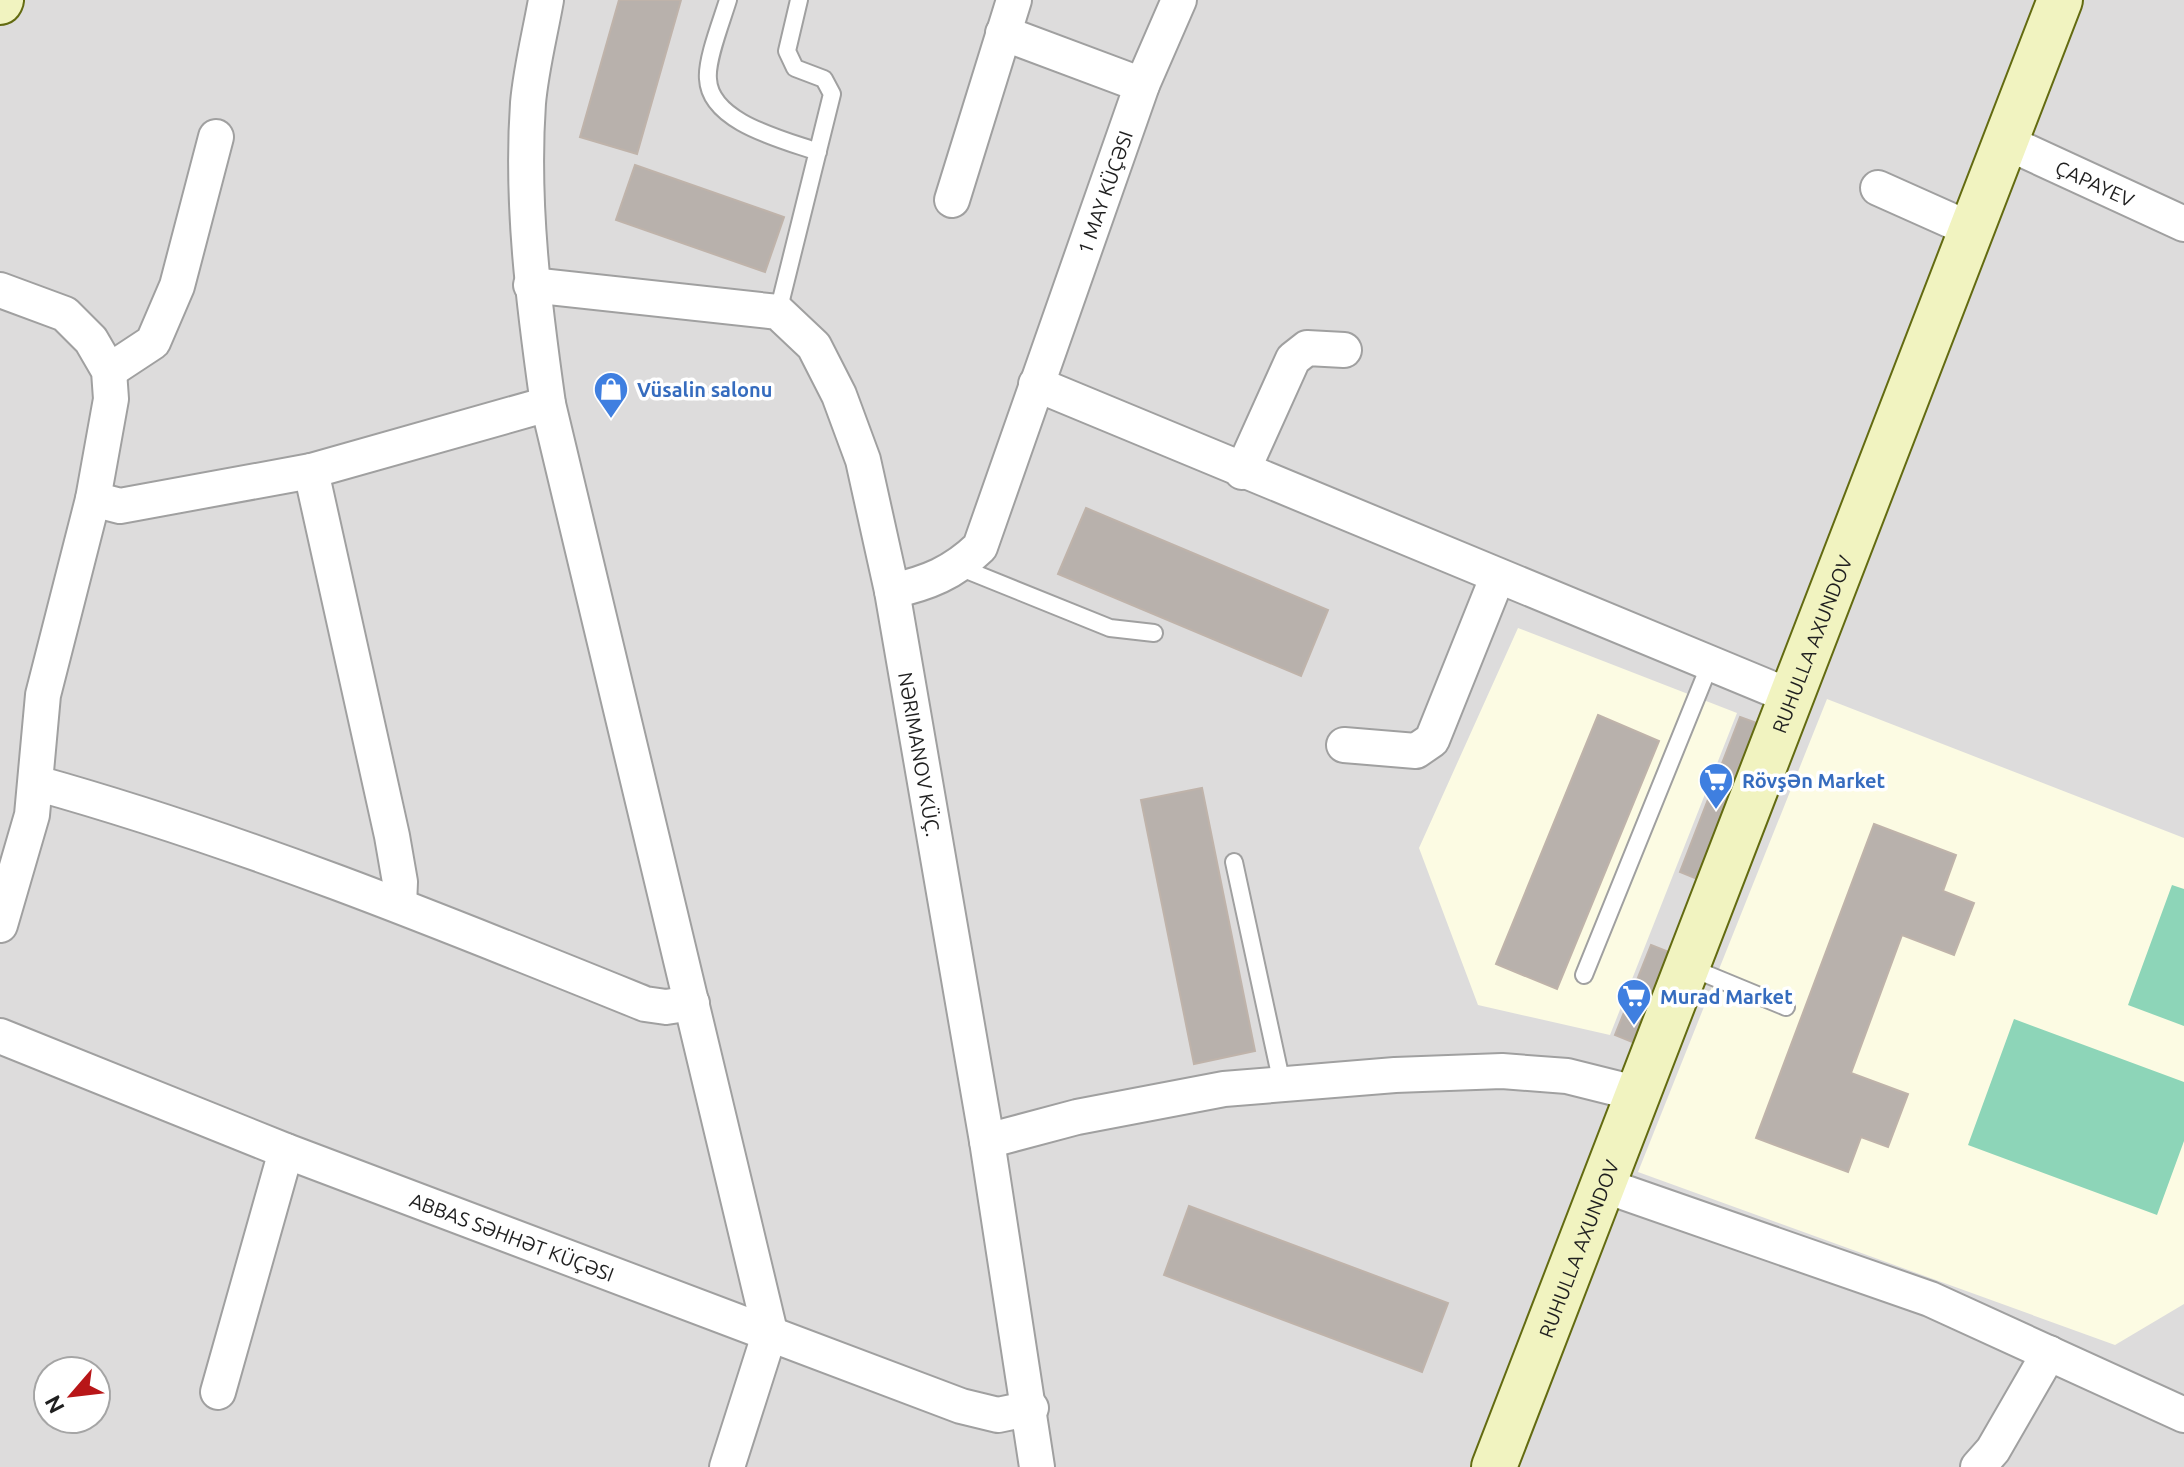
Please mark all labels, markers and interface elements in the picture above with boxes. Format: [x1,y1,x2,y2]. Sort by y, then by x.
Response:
street label: 1 MAY KÜÇƏSI [1072,127,1137,257]
street label: ÇAPAYEV [2052,155,2138,211]
shop icon: Vüsalin salonu [592,370,630,420]
place label: Vüsalin salonu [637,378,772,401]
street label: RUHULLA AXUNDOV [1767,552,1856,736]
street label: NƏRIMANOV KÜÇ. [895,670,946,838]
supermarket icon: Rövşən Market [1697,761,1735,811]
place label: Rövşən Market [1742,769,1886,792]
supermarket icon: Murad Market [1615,977,1653,1027]
place label: Murad Market [1660,985,1793,1008]
street label: RUHULLA AXUNDOV [1534,1156,1623,1341]
street label: ABBAS SƏHHƏT KÜÇƏSI [407,1187,617,1285]
north arrow [32,1355,112,1435]
text: N [39,1392,69,1418]

